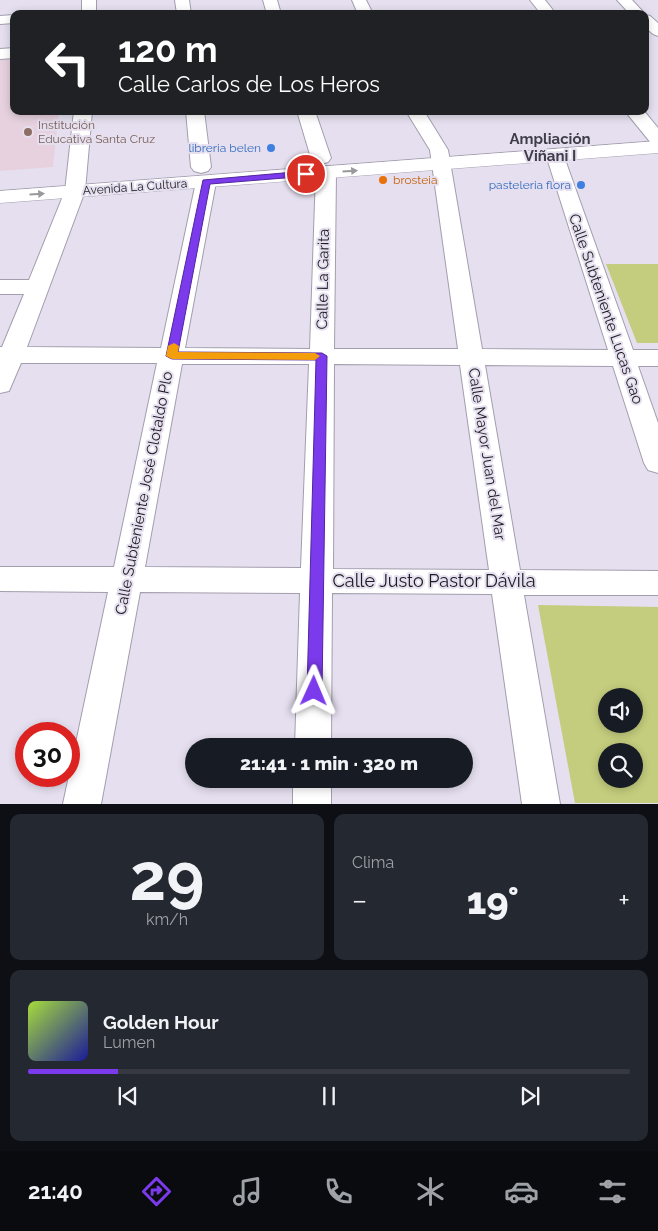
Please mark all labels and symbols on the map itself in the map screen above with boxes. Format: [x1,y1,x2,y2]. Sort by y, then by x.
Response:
place label: Institución Educativa Santa Cruz [38,118,155,146]
marker: Institución Educativa Santa Cruz [22,126,34,138]
district label: Ampliación Viñani I [509,130,591,165]
place label: libreria belen [188,141,261,155]
marker: libreria belen [265,142,277,154]
pin [285,153,327,195]
one-way arrow [343,166,359,174]
place label: brosteia [393,173,437,187]
marker: brosteia [377,174,389,186]
street label: Avenida La Cultura [82,176,188,198]
place label: pasteleria flora [489,178,571,192]
marker: pasteleria flora [575,179,587,191]
one-way arrow [30,190,46,198]
street label: Calle Subteniente Lucas Gao [565,211,647,407]
street label: Calle La Garita [313,229,333,329]
street label: Calle Mayor Juan del Mar [464,367,510,542]
street label: Calle Subteniente José Clotaldo Plo [112,370,176,616]
street label: Calle Justo Pastor Dávila [333,570,535,591]
position arrow [287,664,339,716]
speed limit sign: 30 [15,722,80,787]

